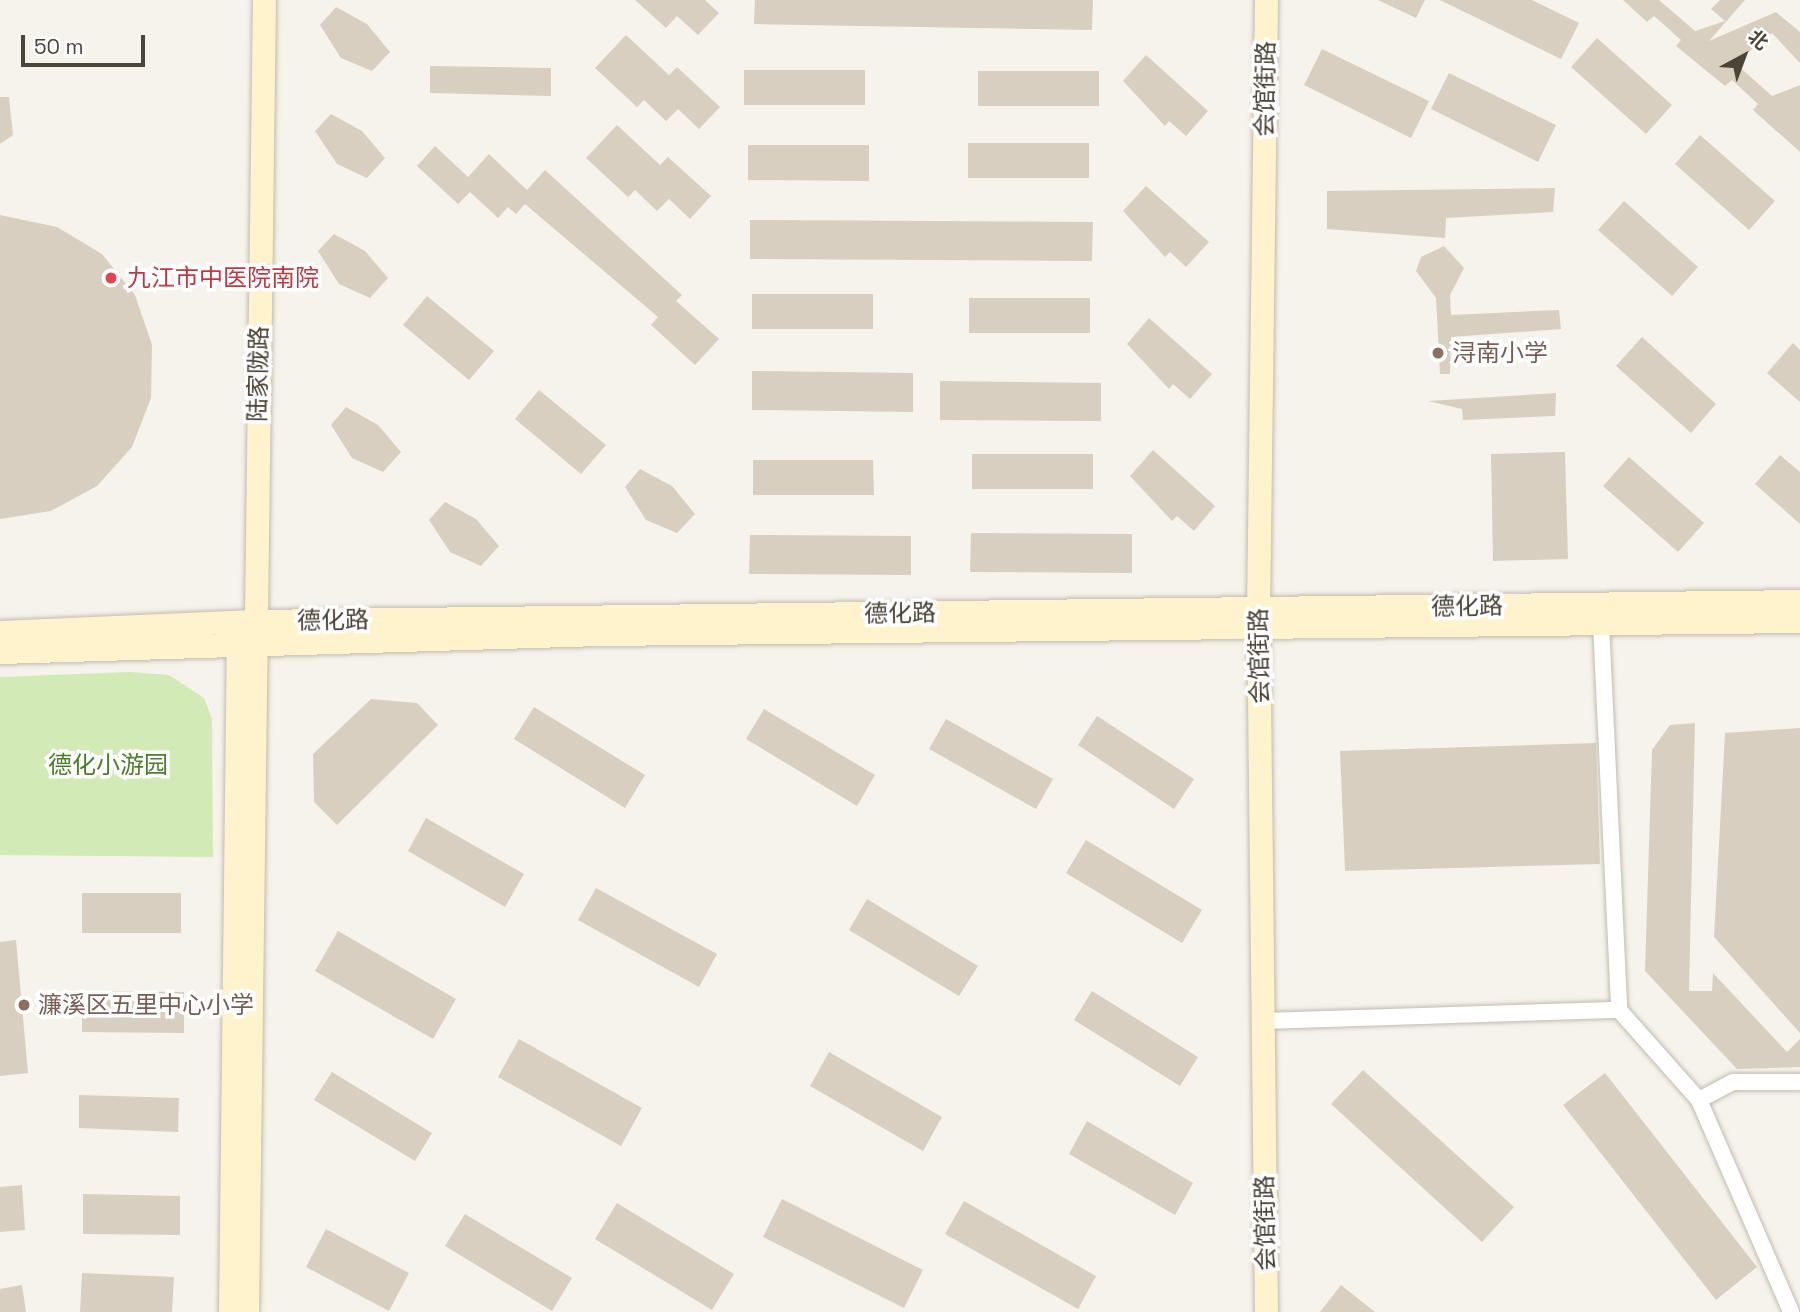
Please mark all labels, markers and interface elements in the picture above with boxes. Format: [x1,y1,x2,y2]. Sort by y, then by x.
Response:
scale bar [24,21,149,65]
north arrow [1709,21,1779,91]
text: 北 [1743,24,1773,55]
text: 50 m [34,33,84,60]
street label: 会馆街路 [1250,41,1280,137]
place label: 九江市中医院南院 [127,264,319,292]
marker: 九江市中医院南院 [101,268,121,288]
street label: 陆家陇路 [243,326,273,422]
place label: 浔南小学 [1452,339,1548,367]
marker: 浔南小学 [1430,345,1446,361]
street label: 德化路 [1431,591,1503,621]
street label: 德化路 [864,598,936,628]
street label: 德化路 [297,605,369,635]
street label: 会馆街路 [1244,608,1274,704]
park label: 德化小游园 [48,751,168,779]
place label: 濂溪区五里中心小学 [38,991,254,1019]
marker: 濂溪区五里中心小学 [16,997,32,1013]
street label: 会馆街路 [1250,1175,1280,1271]

